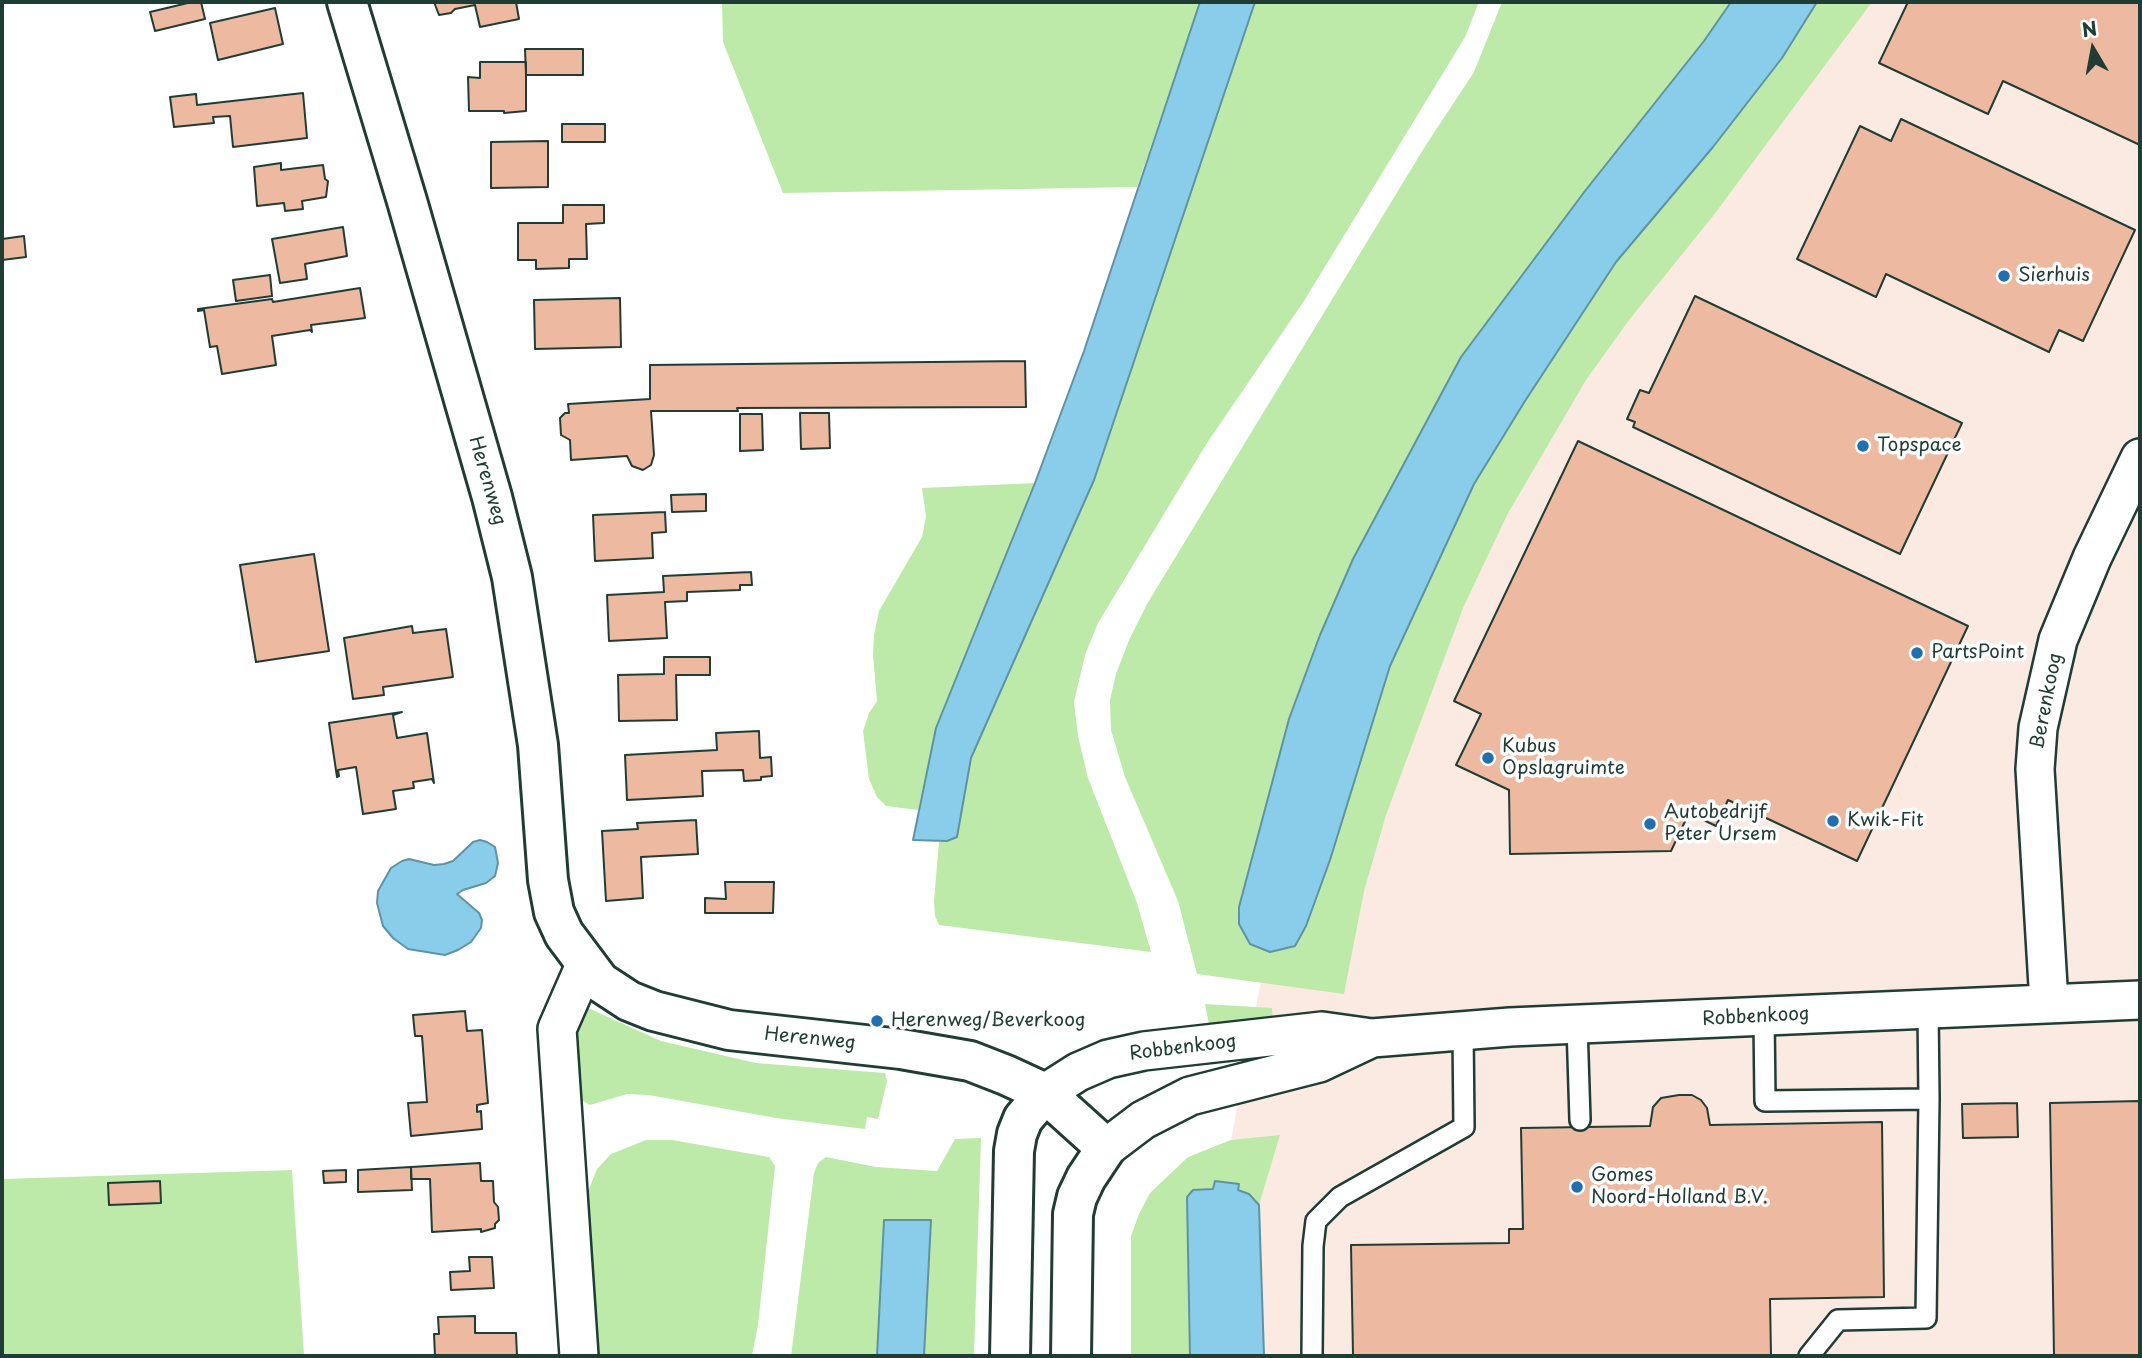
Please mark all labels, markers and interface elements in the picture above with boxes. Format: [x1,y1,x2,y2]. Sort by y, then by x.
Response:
text: N [2080,13,2099,43]
north arrow [2058,14,2128,84]
place label: Sierhuis [2018,265,2090,287]
marker: Sierhuis [1996,268,2012,284]
street label: Herenweg [463,434,511,528]
place label: Topspace [1877,435,1962,457]
marker: Topspace [1855,438,1871,454]
place label: PartsPoint [1931,642,2024,664]
marker: PartsPoint [1909,645,1925,661]
street label: Berenkoog [2026,651,2068,751]
place label: Kubus Opslagruimte [1502,736,1625,780]
marker: Kubus Opslagruimte [1480,750,1496,766]
place label: Autobedrijf Peter Ursem [1664,802,1777,846]
place label: Kwik-Fit [1847,810,1924,832]
marker: Kwik-Fit [1825,813,1841,829]
marker: Autobedrijf Peter Ursem [1642,816,1658,832]
street label: Robbenkoog [1702,1003,1810,1031]
place label: Herenweg/Beverkoog [891,1010,1086,1032]
marker: Herenweg/Beverkoog [869,1013,885,1029]
street label: Herenweg [763,1023,857,1055]
street label: Robbenkoog [1128,1030,1238,1066]
place label: Gomes Noord-Holland B.V. [1591,1165,1768,1209]
marker: Gomes Noord-Holland B.V. [1569,1179,1585,1195]

